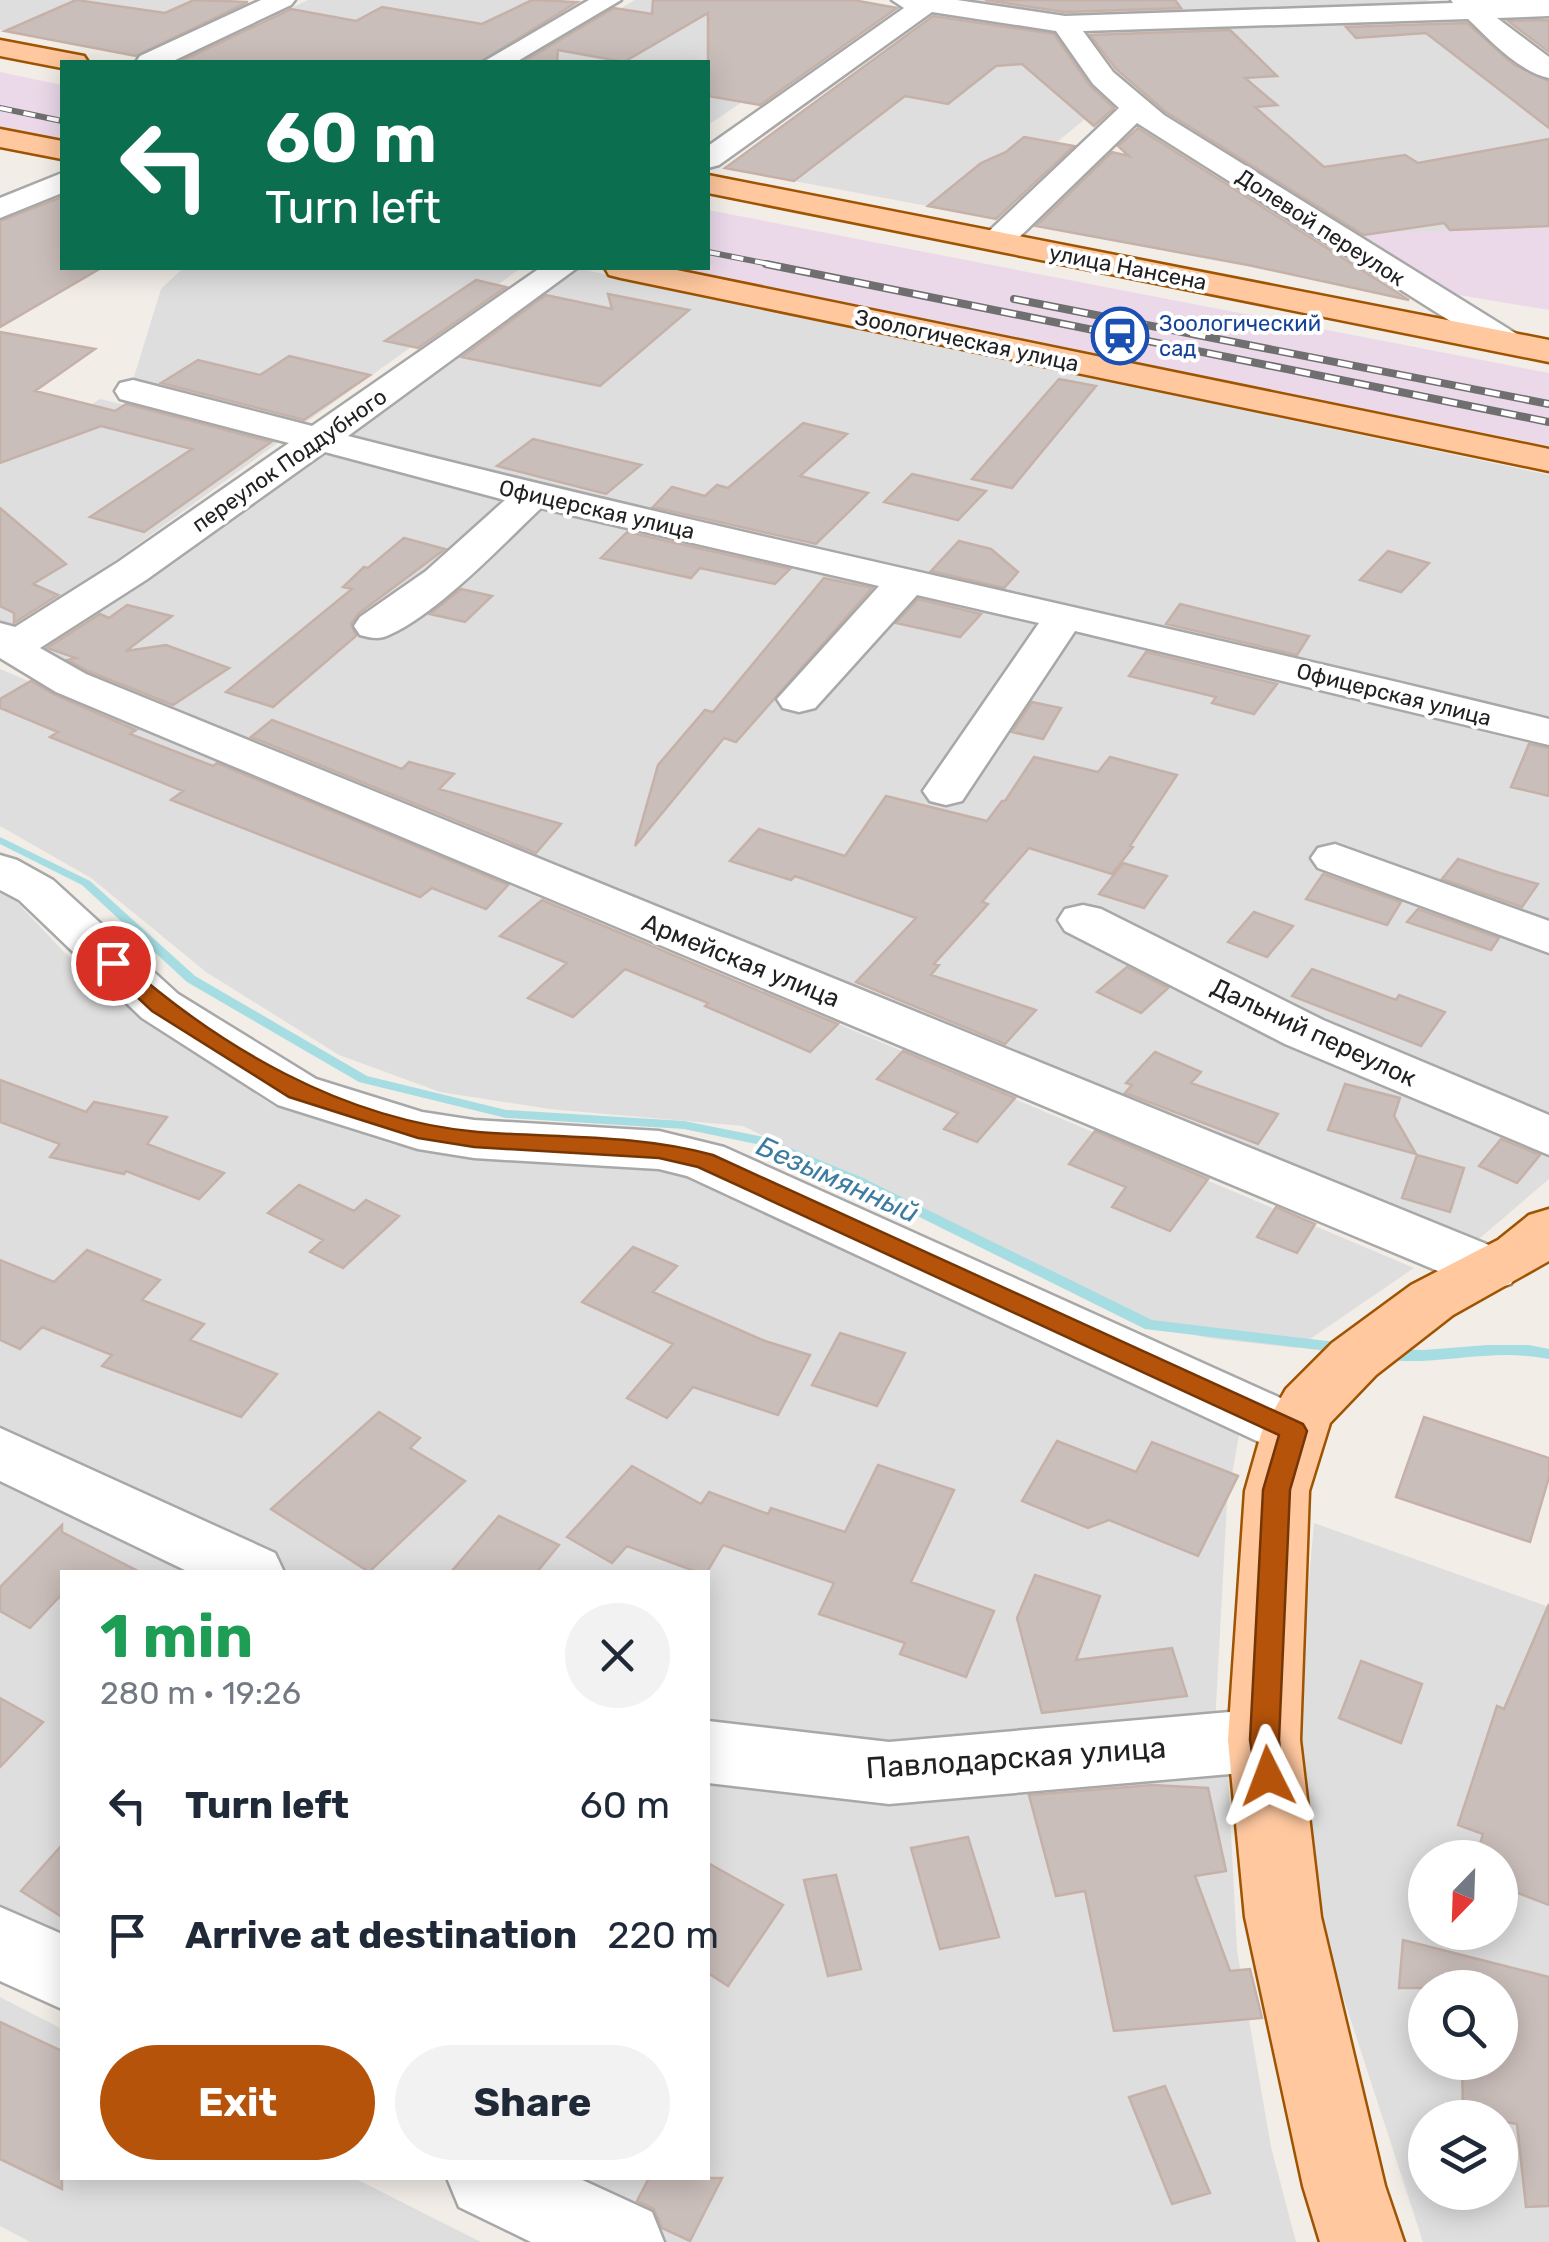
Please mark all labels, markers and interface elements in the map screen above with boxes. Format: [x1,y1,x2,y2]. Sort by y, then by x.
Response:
text: 60 m [265,97,437,180]
icon: left [100,100,230,230]
street label: Долевой переулок [1231,163,1410,292]
text: Turn left [265,181,441,234]
street label: улица Нансена [1047,239,1209,296]
street label: Зоологическая улица [853,304,1081,377]
station icon: Зоологический сад [1090,306,1150,366]
place label: Зоологический сад [1159,310,1321,362]
street label: переулок Поддубного [187,383,392,538]
street label: Офицерская улица [497,474,697,545]
street label: Офицерская улица [1294,657,1494,732]
street label: Армейская улица [638,908,844,1013]
pin [71,921,156,1006]
icon: arrive [86,936,141,991]
street label: Дальний переулок [1207,972,1421,1093]
water label: Безымянный [752,1129,924,1230]
text: 1 min [100,1601,253,1672]
button: close [565,1603,670,1708]
text: 280 m · 19:26 [100,1674,301,1712]
position arrow [1216,1724,1320,1828]
street label: Павлодарская улица [865,1730,1167,1786]
icon: left [100,1778,155,1833]
text: Turn left [185,1782,349,1828]
text: 60 m [580,1782,670,1828]
north arrow [1408,1840,1518,1950]
map controls [1408,1840,1518,2210]
icon: arrive [100,1908,155,1963]
text: Arrive at destination [185,1912,577,1958]
text: 220 m [607,1912,719,1958]
button: search [1408,1970,1518,2080]
button: Exit [100,2045,375,2160]
button: Share [395,2045,670,2160]
button: layers [1408,2100,1518,2210]

